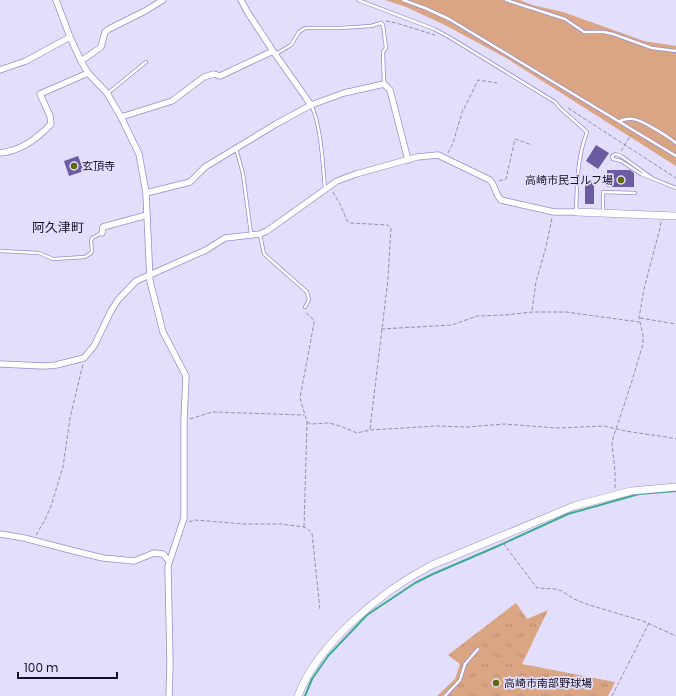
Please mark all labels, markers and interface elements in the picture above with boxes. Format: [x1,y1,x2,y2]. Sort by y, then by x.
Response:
place label: 玄頂寺 [82,158,115,174]
marker: 玄頂寺 [69,161,79,171]
place label: 高崎市民ゴルフ場 [525,172,613,188]
marker: 高崎市民ゴルフ場 [616,175,626,185]
district label: 阿久津町 [32,218,84,237]
scale bar [18,654,117,680]
text: 100 m [24,659,58,676]
place label: 高崎市南部野球場 [504,675,592,691]
marker: 高崎市南部野球場 [491,678,501,688]

